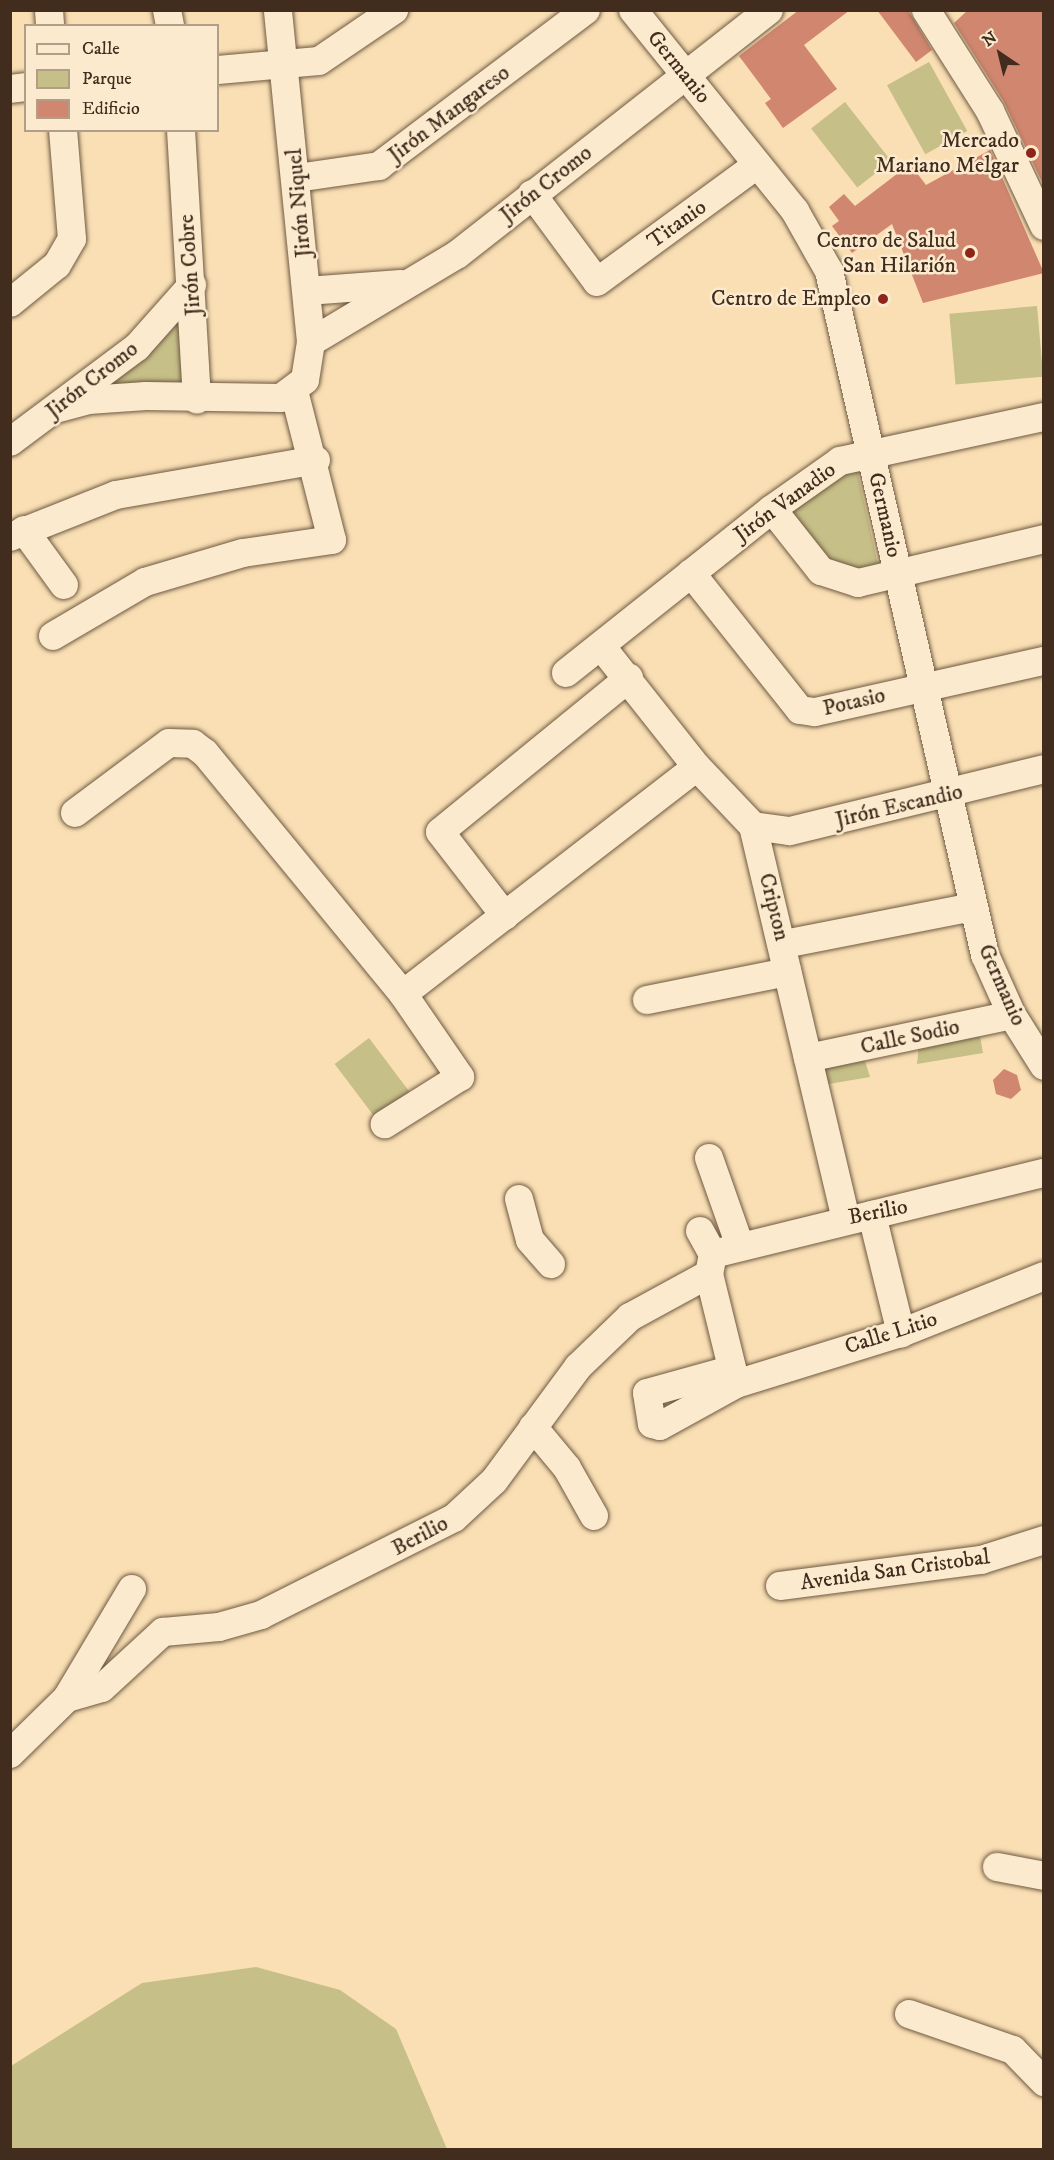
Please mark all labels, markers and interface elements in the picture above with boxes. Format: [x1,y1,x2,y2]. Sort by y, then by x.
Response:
legend [24,24,219,132]
north arrow [970,24,1030,84]
street label: Germanio [642,25,716,109]
text: N [979,27,1001,51]
text: Calle [82,38,120,60]
street label: Jirón Mangareso [383,60,515,168]
text: Parque [82,68,132,90]
text: Edificio [82,98,140,120]
place label: Mercado Mariano Melgar [876,127,1019,178]
street label: Jirón Cromo [495,140,597,228]
marker: Mercado Mariano Melgar [1024,146,1038,160]
street label: Jirón Niquel [281,147,317,259]
street label: Titanio [642,194,712,254]
street label: Jirón Cobre [173,213,207,317]
place label: Centro de Salud San Hilarión [816,227,956,278]
marker: Centro de Salud San Hilarión [961,244,979,262]
place label: Centro de Empleo [711,286,871,312]
marker: Centro de Empleo [876,292,890,306]
street label: Jirón Cromo [41,336,143,424]
street label: Jirón Vanadio [729,456,841,548]
street label: Germanio [862,470,908,560]
street label: Potasio [820,682,888,722]
street label: Jirón Escandio [833,779,965,833]
street label: Cripton [753,870,795,944]
street label: Germanio [972,940,1032,1030]
street label: Calle Sodio [858,1014,962,1060]
street label: Berilio [846,1193,910,1231]
street label: Calle Litio [841,1306,941,1360]
street label: Berilio [387,1510,453,1562]
street label: Avenida San Cristobal [798,1544,992,1596]

